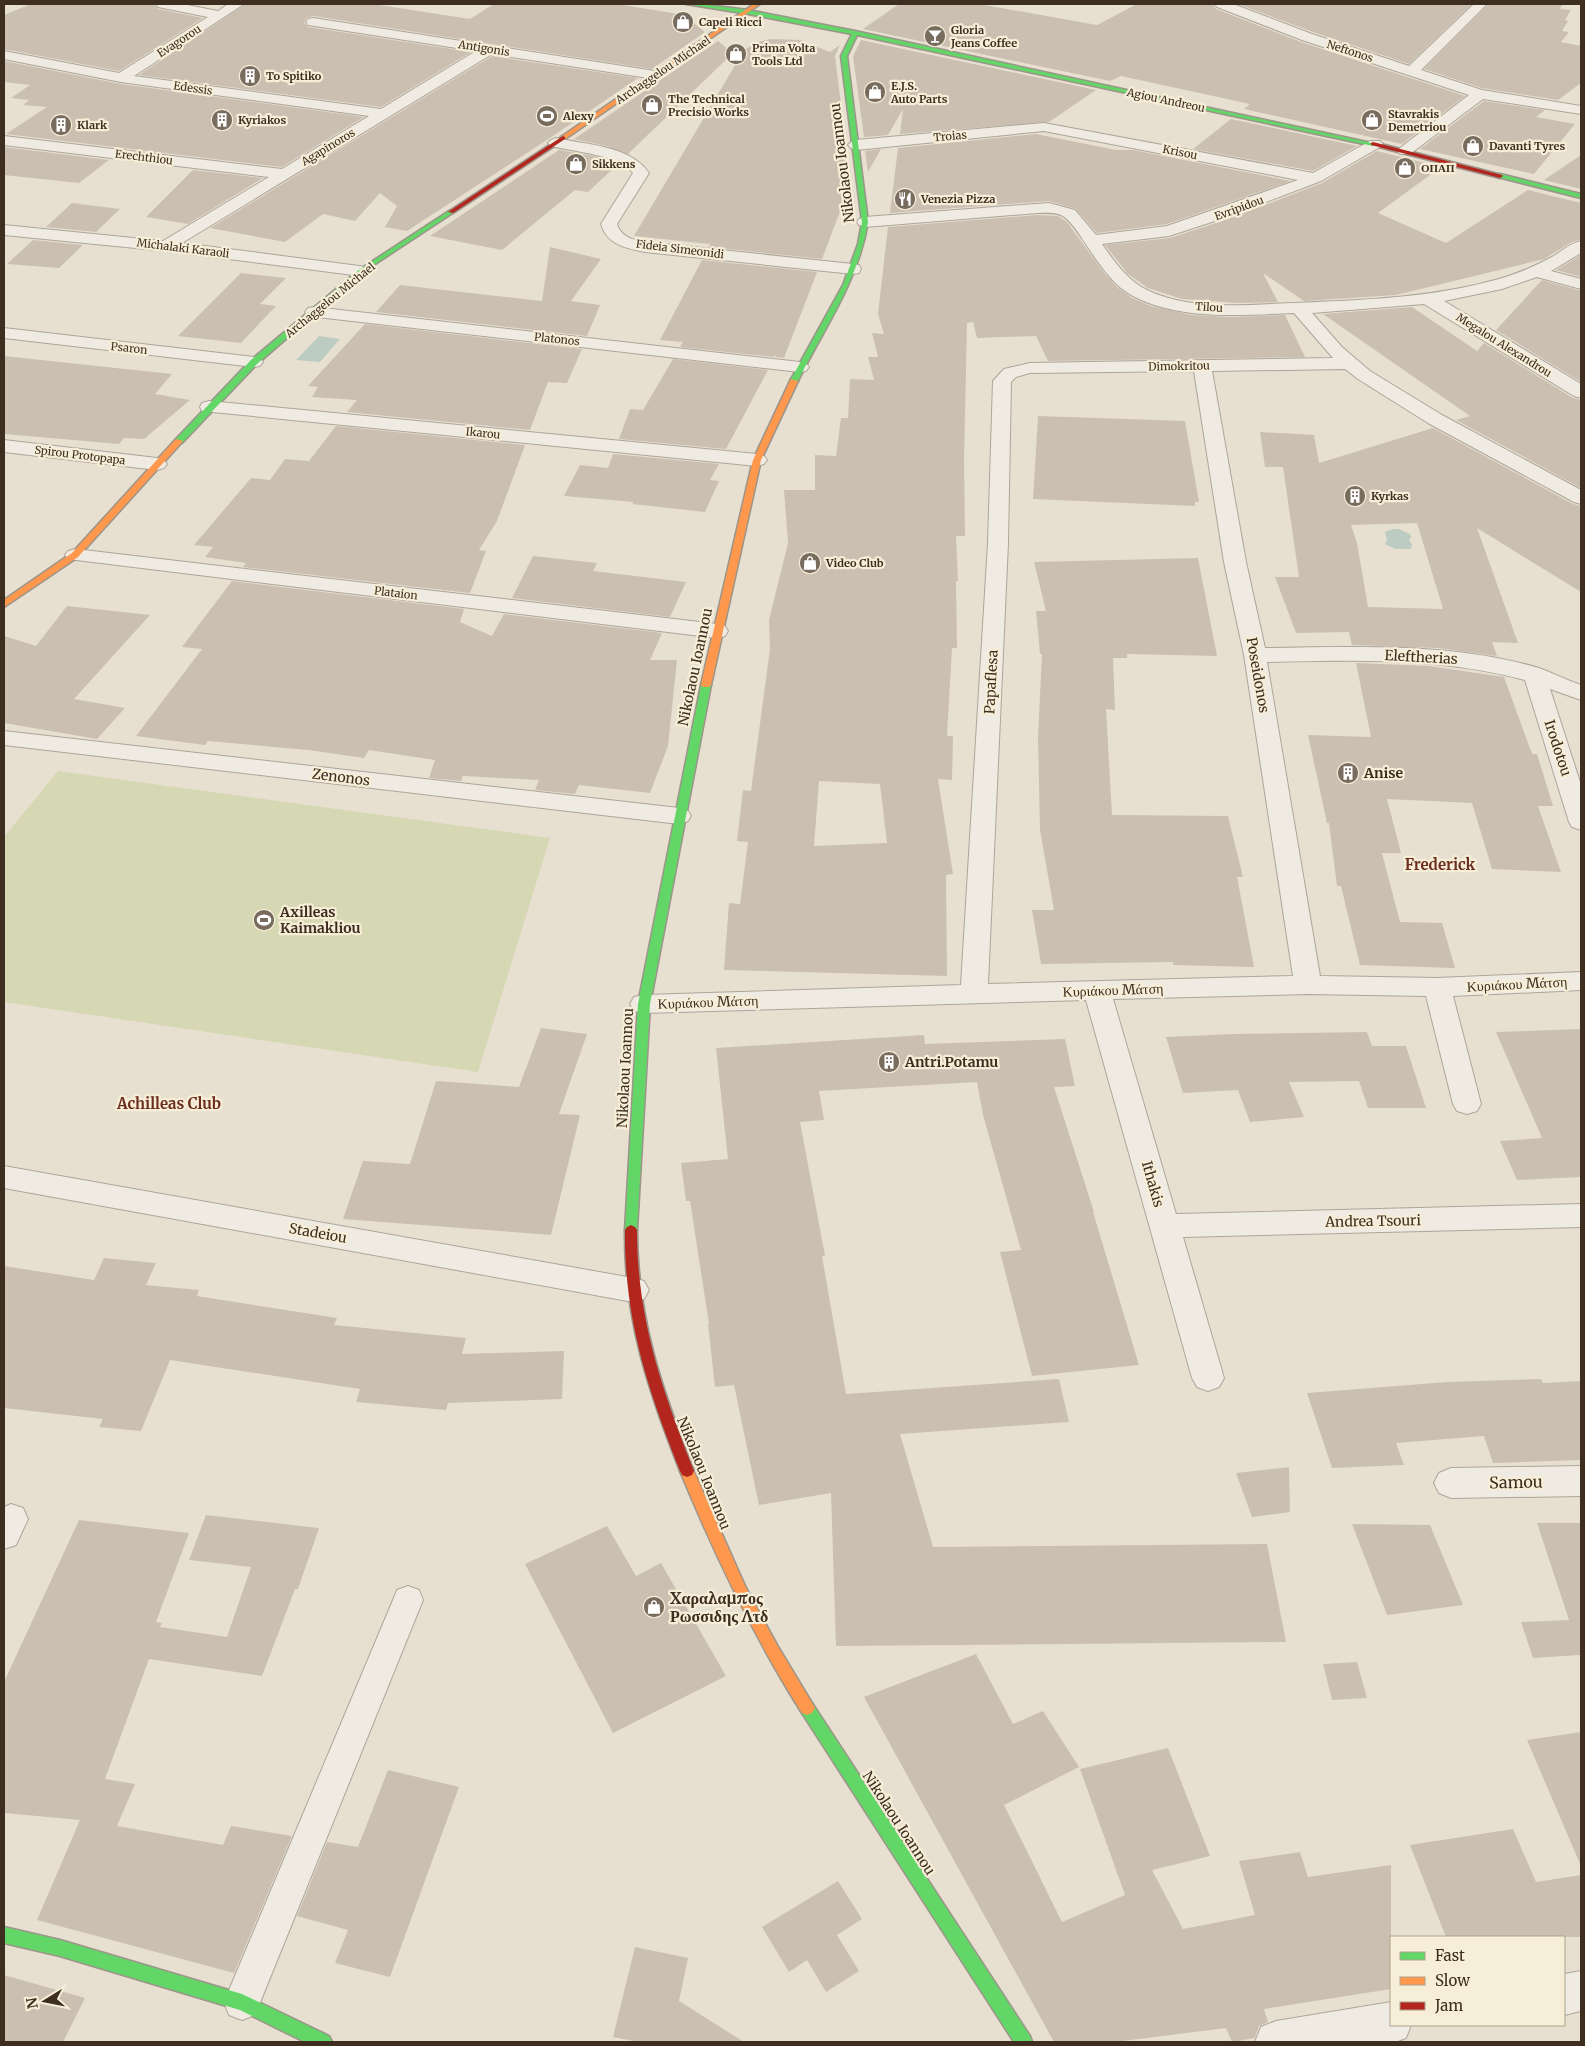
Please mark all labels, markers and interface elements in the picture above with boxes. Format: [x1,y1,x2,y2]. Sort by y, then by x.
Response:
shop icon: Capeli Ricci [671,10,695,34]
place label: Capeli Ricci [699,15,762,29]
street label: Evagorou [154,22,204,60]
place label: Gloria Jeans Coffee [950,23,1017,50]
bar icon: Gloria Jeans Coffee [923,24,947,48]
street label: Archaggelou Michael [612,33,714,108]
street label: Antigonis [456,37,511,59]
street label: Neftonos [1325,37,1375,65]
place label: Prima Volta Tools Ltd [752,41,815,68]
shop icon: Prima Volta Tools Ltd [724,42,748,66]
building icon: To Spitiko [238,64,262,88]
place label: To Spitiko [266,69,322,83]
street label: Edessis [173,78,213,98]
place label: E.J.S. Auto Parts [890,79,948,106]
shop icon: E.J.S. Auto Parts [863,80,887,104]
street label: Agiou Andreou [1125,85,1206,115]
place label: The Technical Precisio Works [668,92,749,119]
shop icon: The Technical Precisio Works [640,93,664,117]
street label: Nikolaou Ioannou [826,102,858,224]
sports icon: Alexy [535,104,559,128]
place label: Stavrakis Demetriou [1388,107,1446,134]
building icon: Kyriakos [210,108,234,132]
shop icon: Stavrakis Demetriou [1360,108,1384,132]
place label: Alexy [562,109,594,123]
building icon: Klark [49,113,73,137]
place label: Kyriakos [238,113,286,127]
place label: Klark [77,118,108,132]
street label: Agapinoros [298,125,358,169]
street label: Troias [933,128,967,144]
shop icon: Davanti Tyres [1461,134,1485,158]
place label: Davanti Tyres [1489,139,1566,153]
street label: Krisou [1161,142,1199,162]
street label: Erechthiou [114,146,174,168]
shop icon: Sikkens [564,152,588,176]
shop icon: ΟΠΑΠ [1393,156,1417,180]
place label: Sikkens [592,157,636,171]
place label: ΟΠΑΠ [1421,161,1455,175]
restaurant icon: Venezia Pizza [893,187,917,211]
place label: Venezia Pizza [920,192,995,206]
street label: Evripidou [1212,193,1266,223]
street label: Michalaki Karaoli [136,235,231,261]
street label: Fideia Simeonidi [635,237,725,261]
street label: Archaggelou Michael [282,259,378,341]
street label: Tilou [1195,299,1223,315]
street label: Megalou Alexandrou [1454,310,1554,380]
street label: Platonos [534,330,580,348]
street label: Psaron [110,339,149,357]
street label: Dimokritou [1148,358,1210,374]
street label: Ikarou [465,424,501,442]
street label: Spirou Protopapa [34,442,126,468]
building icon: Kyrkas [1343,484,1367,508]
place label: Kyrkas [1371,489,1409,503]
shop icon: Video Club [798,551,822,575]
place label: Video Club [825,556,884,570]
street label: Plataion [373,583,419,603]
street label: Nikolaou Ioannou [674,606,716,728]
street label: Poseidonos [1242,636,1274,714]
street label: Eleftherias [1384,646,1458,668]
street label: Papaflesa [980,649,1002,715]
street label: Irodotou [1540,718,1576,779]
building icon: Anise [1336,761,1360,785]
place label: Anise [1363,764,1403,782]
street label: Zenonos [311,765,371,789]
district label: Frederick [1405,855,1476,874]
place label: Axilleas Kaimakliou [279,903,361,937]
sports icon: Axilleas Kaimakliou [252,908,276,932]
street label: Κυριάκου Μάτση [1466,972,1568,996]
street label: Κυριάκου Μάτση [1062,979,1164,1001]
street label: Κυριάκου Μάτση [657,991,759,1013]
street label: Nikolaou Ioannou [613,1007,637,1129]
building icon: Antri.Potamu [877,1050,901,1074]
place label: Antri.Potamu [904,1053,998,1071]
district label: Achilleas Club [116,1094,221,1113]
street label: Ithakis [1138,1159,1168,1209]
street label: Andrea Tsouri [1324,1211,1422,1231]
street label: Stadeiou [288,1219,349,1247]
street label: Nikolaou Ioannou [673,1414,735,1532]
street label: Samou [1489,1472,1543,1492]
place label: Χαραλαμπος Ρωσσιδης Λτδ [670,1588,768,1626]
shop icon: Χαραλαμπος Ρωσσιδης Λτδ [642,1595,666,1619]
street label: Nikolaou Ioannou [859,1768,939,1878]
legend [1390,1936,1565,2026]
text: Fast [1435,1946,1465,1965]
text: Slow [1435,1971,1470,1990]
north arrow [20,1976,70,2026]
text: N [22,1996,42,2010]
text: Jam [1434,1996,1463,2015]

